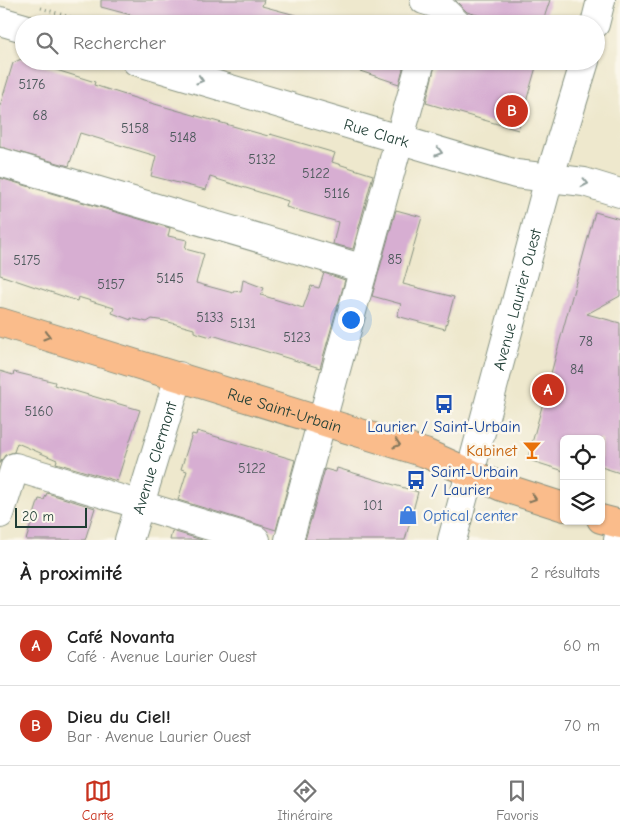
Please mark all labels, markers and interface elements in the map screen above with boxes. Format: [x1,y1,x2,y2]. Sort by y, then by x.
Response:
search box [15,15,605,70]
icon: search [33,29,61,57]
text: Rechercher [73,32,166,54]
one-way arrow [195,75,203,85]
house number: 5176 [18,76,46,93]
pin: B [496,92,528,130]
house number: 68 [33,107,47,124]
street label: Rue Clark [342,115,411,152]
house number: 5158 [121,120,149,137]
house number: 5148 [169,129,197,146]
one-way arrow [435,146,443,156]
house number: 5132 [248,151,276,168]
house number: 5122 [302,165,330,182]
one-way arrow [581,177,590,188]
house number: 5116 [324,185,350,202]
street label: Avenue Laurier Ouest [490,227,545,373]
house number: 85 [388,251,402,268]
house number: 5175 [13,252,41,269]
house number: 5145 [156,270,184,287]
house number: 5157 [97,276,125,293]
your location [338,307,364,333]
house number: 5133 [196,309,224,326]
house number: 5131 [230,315,256,332]
house number: 5123 [283,329,311,346]
one-way arrow [42,330,50,340]
house number: 78 [579,333,593,350]
house number: 84 [570,361,584,378]
pin: A [532,371,564,409]
street label: Rue Saint-Urbain [225,385,344,437]
bus stop icon: Laurier / Saint-Urbain [433,393,455,415]
street label: Avenue Clermont [129,399,181,517]
house number: 5160 [24,403,54,420]
place label: Laurier / Saint-Urbain [367,418,521,436]
map controls [560,435,605,525]
button: locate [560,435,605,480]
one-way arrow [392,439,400,449]
bar icon: Kabinet [521,439,543,461]
place label: Kabinet [466,442,517,460]
house number: 5122 [238,460,266,477]
place label: Saint-Urbain / Laurier [431,463,518,499]
bus stop icon: Saint-Urbain / Laurier [405,469,427,491]
button: layers [560,480,605,525]
one-way arrow [528,492,537,502]
house number: 101 [363,497,383,514]
shop icon: Optical center [397,504,419,526]
scale bar [15,505,88,528]
place label: Optical center [423,507,518,525]
text: 20 m [22,508,54,525]
text: À proximité [20,561,122,585]
text: 2 résultats [530,564,600,582]
text: Café Novanta [67,626,175,648]
text: A [32,637,40,655]
text: 60 m [563,637,600,655]
text: Café · Avenue Laurier Ouest [67,648,256,666]
text: Dieu du Ciel! [67,706,171,728]
text: B [31,717,41,735]
text: 70 m [564,717,600,735]
text: Bar · Avenue Laurier Ouest [67,728,251,746]
tab: Carte [82,777,114,824]
tab: Itinéraire [277,777,333,824]
tab: Favoris [496,777,538,824]

